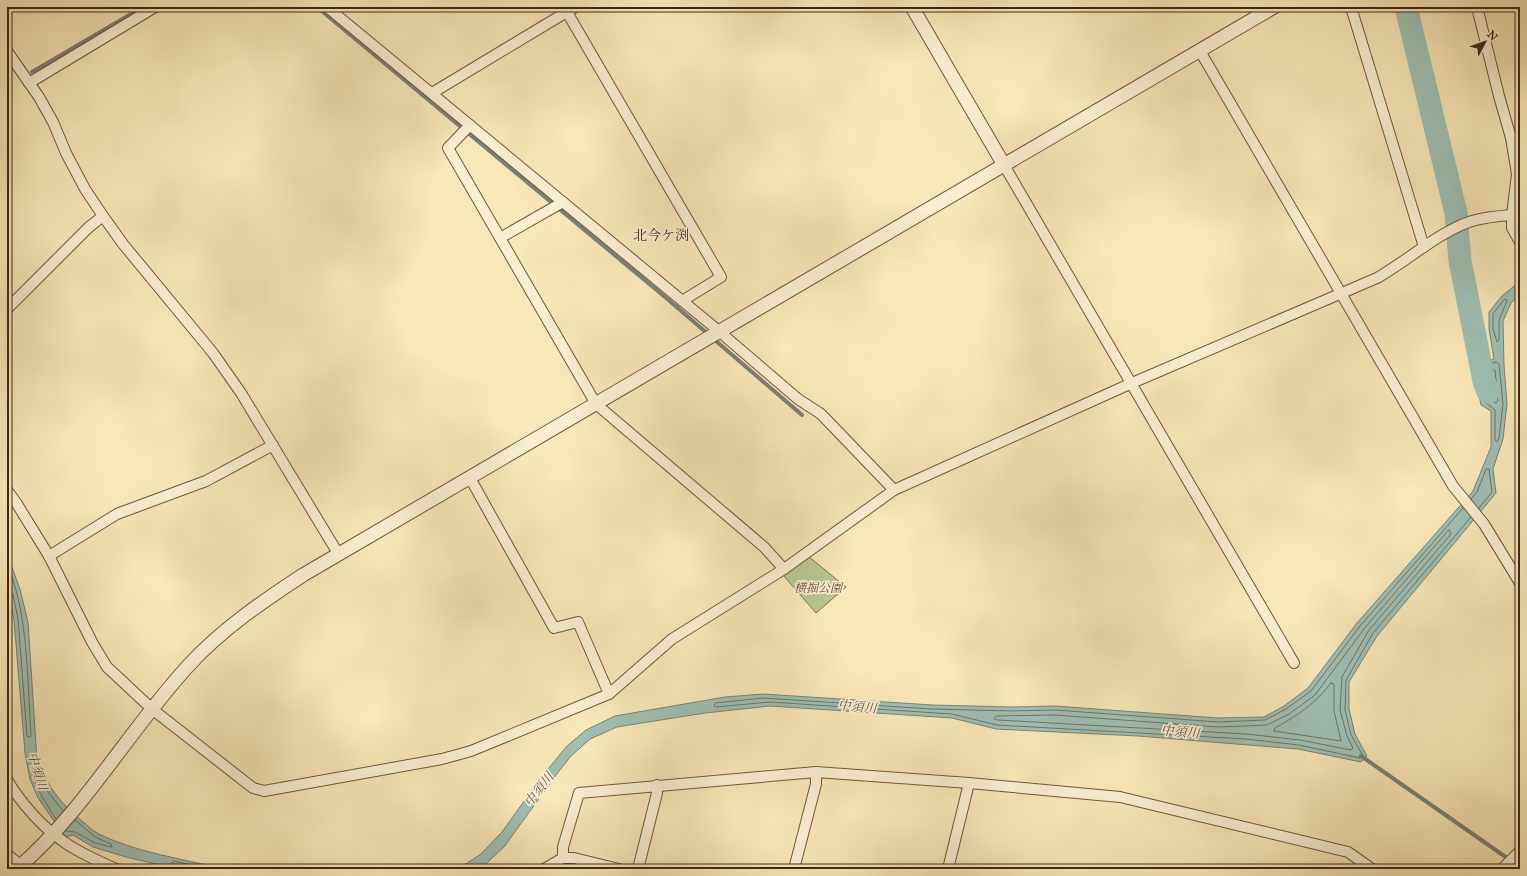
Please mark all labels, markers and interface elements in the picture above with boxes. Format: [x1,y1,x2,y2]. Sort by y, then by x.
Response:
north arrow [1465,22,1505,62]
text: N [1484,28,1501,44]
district label: 北今ケ渕 [633,227,689,244]
park label: 横掘公園 [794,581,844,595]
water label: 中須川 [837,697,879,717]
water label: 中須川 [1160,722,1202,742]
water label: 中須川 [24,750,51,794]
water label: 中須川 [521,768,559,810]

